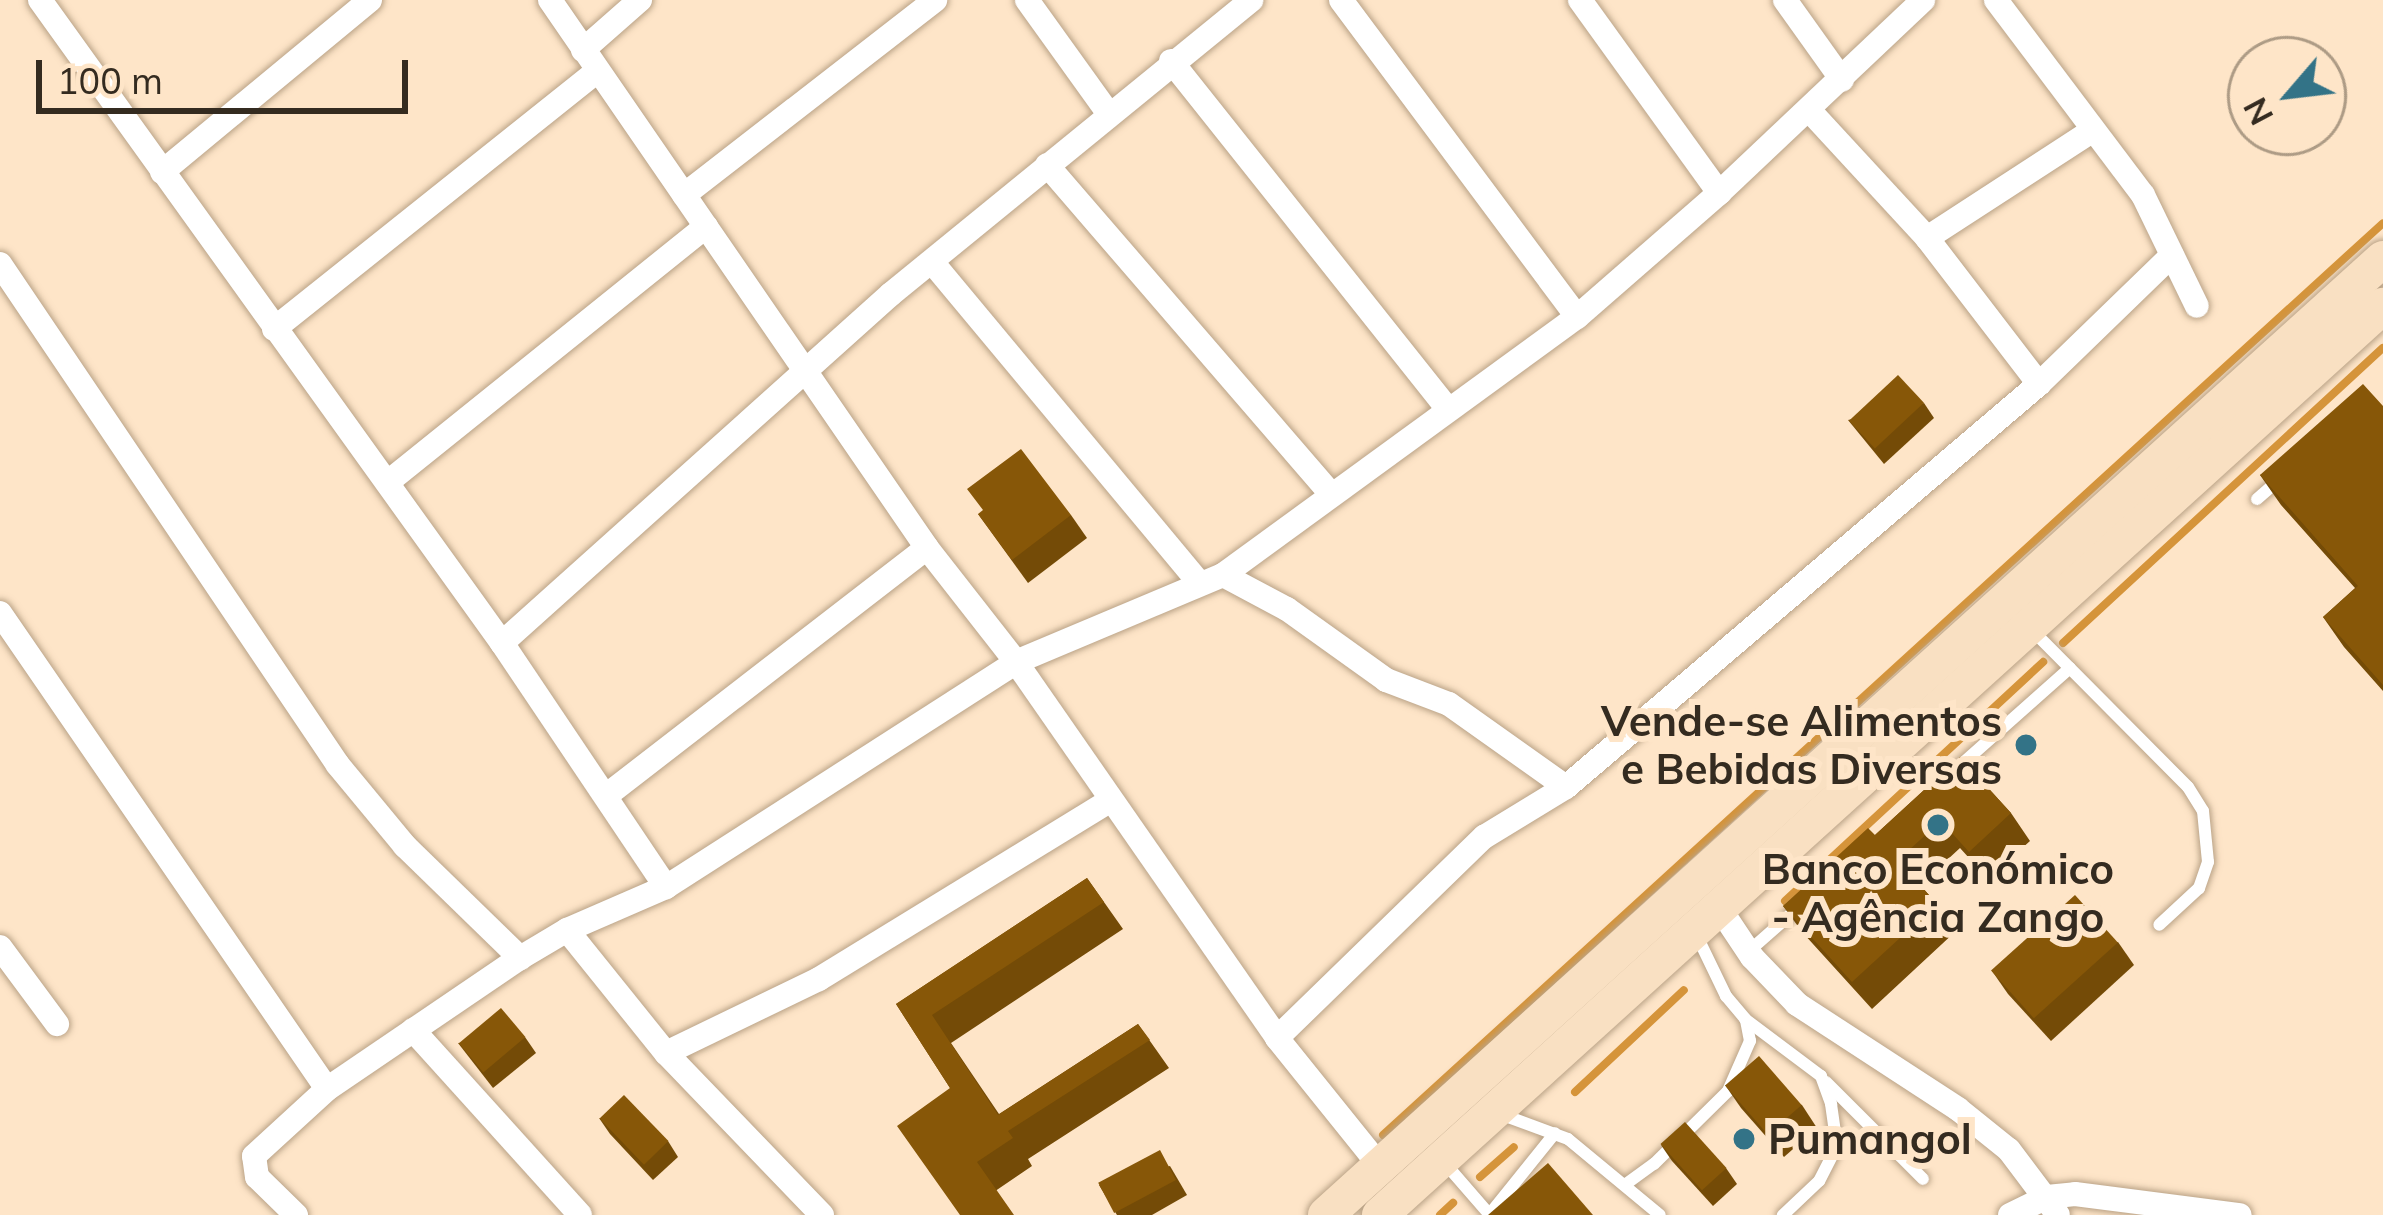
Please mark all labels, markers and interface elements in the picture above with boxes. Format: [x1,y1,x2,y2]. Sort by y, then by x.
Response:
scale bar [42,36,414,110]
north arrow [2227,36,2347,156]
text: 100 m [57,58,163,103]
text: N [2233,91,2281,132]
place label: Vende-se Alimentos e Bebidas Diversas [1601,696,2002,795]
marker: Vende-se Alimentos e Bebidas Diversas [2013,732,2039,758]
marker: Banco Económico - Agência Zango [1925,812,1951,838]
place label: Banco Económico - Agência Zango [1762,844,2114,942]
place label: Pumangol [1768,1114,1972,1164]
marker: Pumangol [1731,1126,1757,1152]

